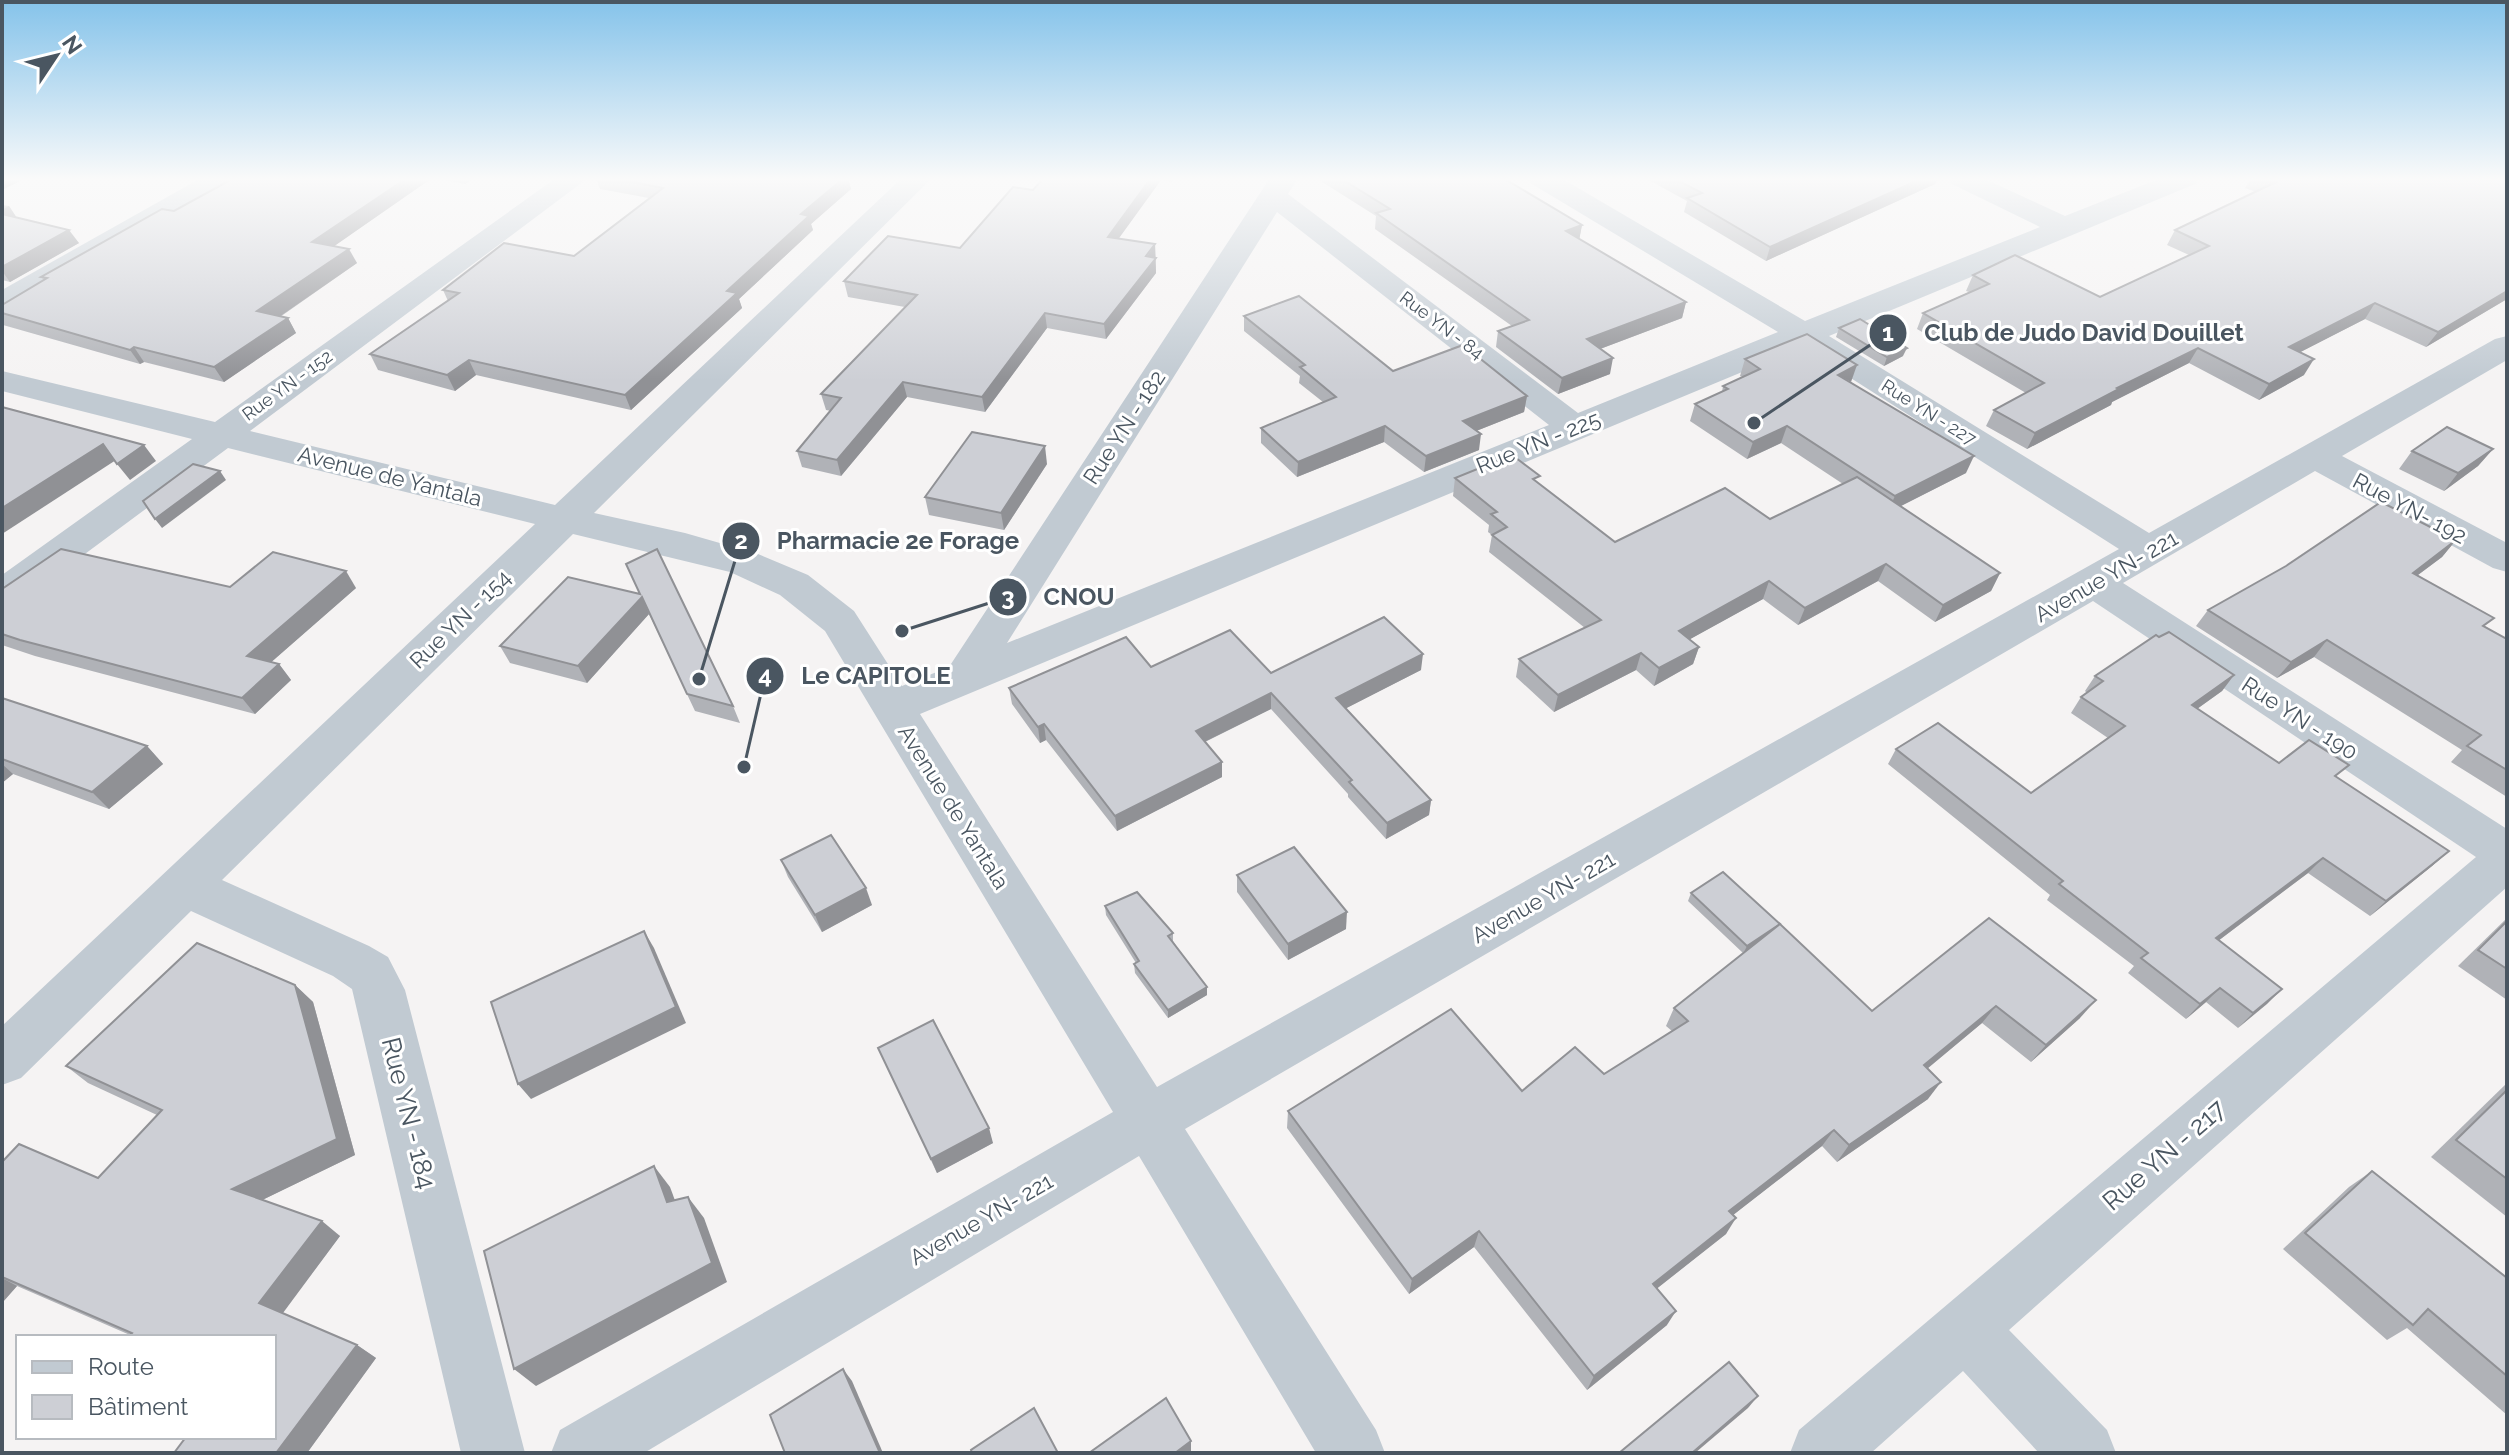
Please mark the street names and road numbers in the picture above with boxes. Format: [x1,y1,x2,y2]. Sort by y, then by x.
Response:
street label: Rue YN - 84 [1396,287,1488,363]
street label: Rue YN - 152 [238,345,336,425]
street label: Rue YN - 182 [1077,365,1171,489]
street label: Rue YN - 227 [1878,375,1981,450]
street label: Rue YN - 225 [1472,405,1604,479]
street label: Avenue de Yantala [295,441,485,511]
street label: Rue YN- 192 [2349,467,2471,549]
street label: Avenue YN- 221 [2030,525,2182,627]
street label: Rue YN - 154 [404,564,516,674]
street label: Rue YN - 190 [2237,671,2363,765]
street label: Avenue de Yantala [893,720,1015,894]
street label: Avenue YN- 221 [1467,846,1619,948]
street label: Rue YN - 184 [376,1034,442,1192]
street label: Rue YN - 217 [2096,1093,2232,1216]
street label: Avenue YN- 221 [905,1168,1057,1270]

